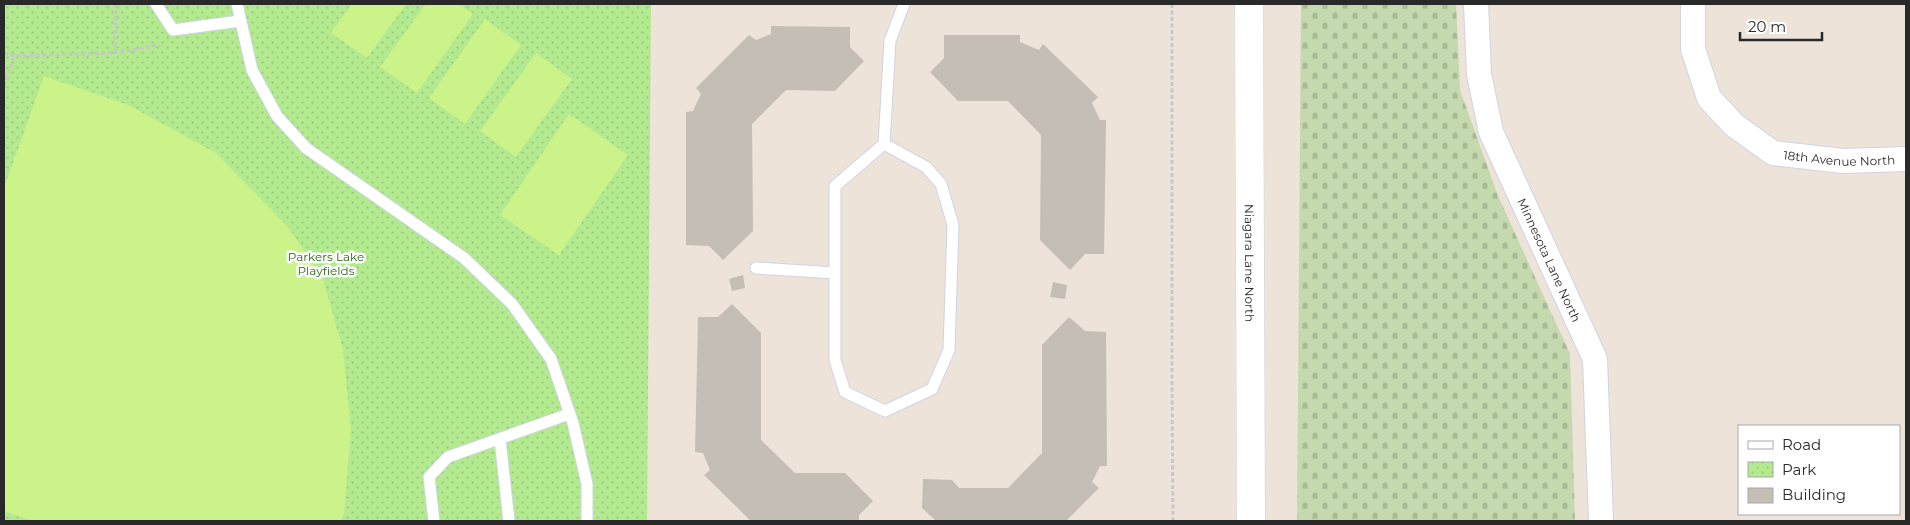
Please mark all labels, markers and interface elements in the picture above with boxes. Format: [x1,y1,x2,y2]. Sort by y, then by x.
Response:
scale bar [1740,10,1822,42]
text: 20 m [1748,17,1786,36]
street label: 18th Avenue North [1783,147,1895,169]
street label: Minnesota Lane North [1515,196,1584,324]
street label: Niagara Lane North [1242,204,1258,322]
park label: Parkers Lake Playfields [288,249,364,278]
legend [1738,425,1900,515]
text: Road [1782,435,1821,454]
text: Park [1782,460,1816,479]
text: Building [1782,485,1846,504]

